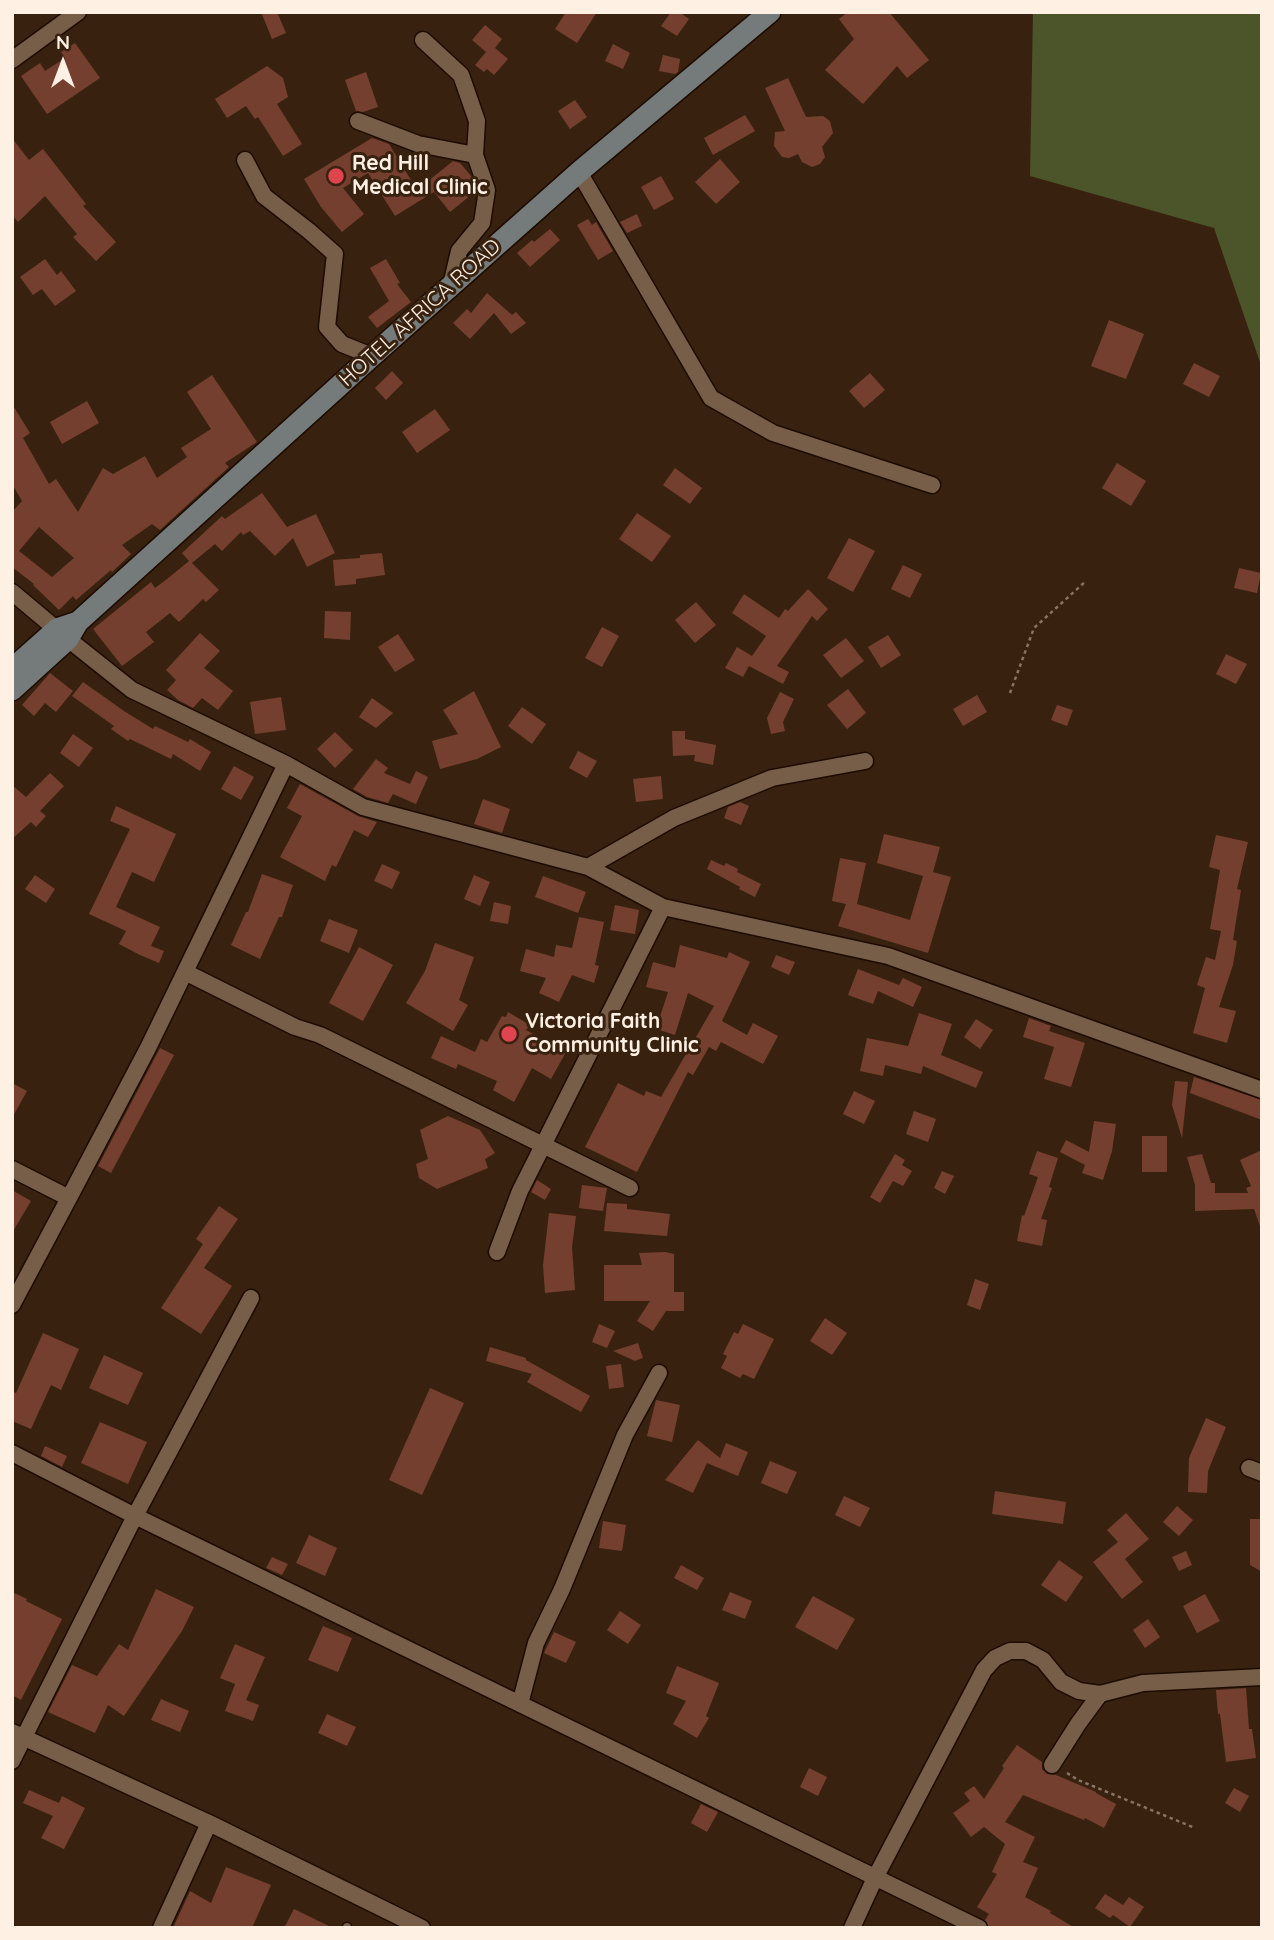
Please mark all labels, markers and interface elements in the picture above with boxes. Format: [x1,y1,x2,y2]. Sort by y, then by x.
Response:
north arrow [28,28,98,98]
text: N [56,30,70,54]
place label: Red Hill Medical Clinic [352,151,488,201]
marker: Red Hill Medical Clinic [326,166,346,186]
street label: HOTEL AFRICA ROAD [334,234,506,392]
place label: Victoria Faith Community Clinic [525,1009,699,1059]
marker: Victoria Faith Community Clinic [499,1024,519,1044]

